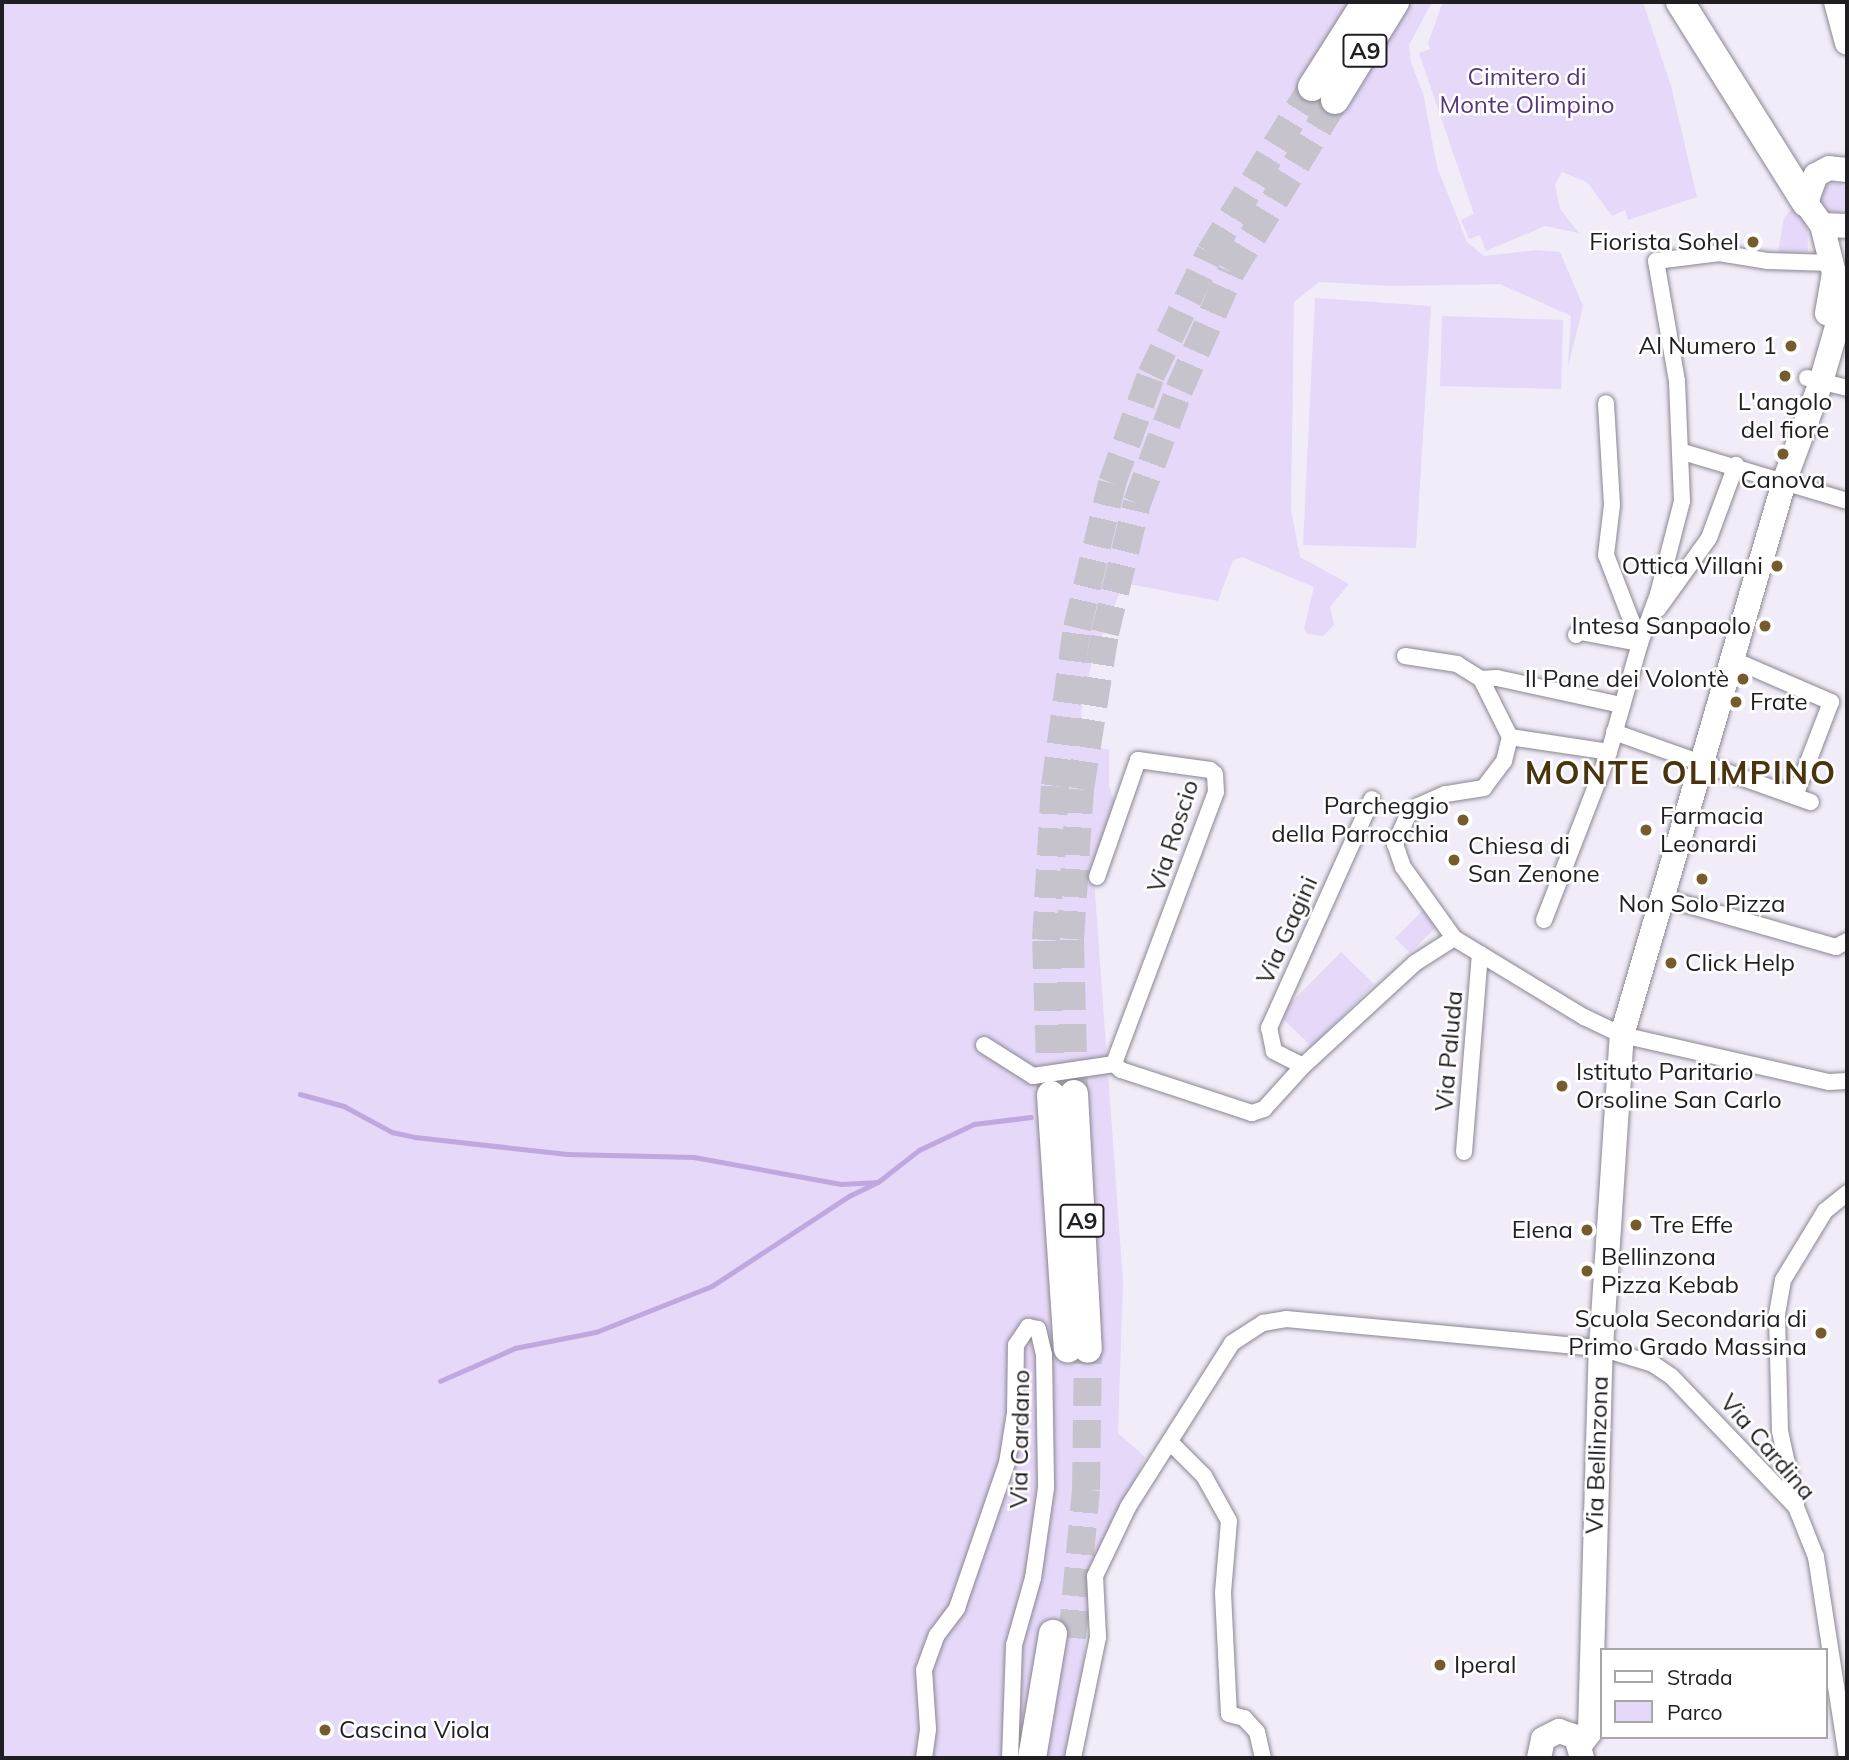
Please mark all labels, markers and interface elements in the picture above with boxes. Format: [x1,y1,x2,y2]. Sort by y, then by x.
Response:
road number: A9 [1342,32,1388,70]
park label: Cimitero di Monte Olimpino [1440,63,1614,119]
place label: Fiorista Sohel [1589,228,1739,256]
marker: Fiorista Sohel [1745,234,1761,250]
place label: Al Numero 1 [1639,332,1777,360]
marker: Al Numero 1 [1783,338,1799,354]
marker: L'angolo del fiore [1777,368,1793,384]
place label: L'angolo del fiore [1738,388,1832,444]
marker: Canova [1775,446,1791,462]
place label: Canova [1741,466,1825,494]
place label: Ottica Villani [1622,552,1763,580]
marker: Ottica Villani [1769,558,1785,574]
place label: Intesa Sanpaolo [1571,612,1751,640]
marker: Intesa Sanpaolo [1757,618,1773,634]
place label: Il Pane dei Volontè [1525,665,1729,693]
marker: Il Pane dei Volontè [1735,671,1751,687]
place label: Frate [1750,688,1808,716]
marker: Frate [1728,694,1744,710]
district label: MONTE OLIMPINO [1526,753,1836,791]
street label: Via Roscio [1141,776,1205,896]
place label: Parcheggio della Parrocchia [1271,792,1449,848]
place label: Farmacia Leonardi [1660,802,1764,858]
marker: Parcheggio della Parrocchia [1455,812,1471,828]
marker: Farmacia Leonardi [1638,822,1654,838]
place label: Chiesa di San Zenone [1468,832,1600,888]
marker: Chiesa di San Zenone [1446,852,1462,868]
marker: Non Solo Pizza [1694,871,1710,887]
street label: Via Gagini [1250,872,1324,988]
place label: Non Solo Pizza [1619,890,1785,918]
place label: Click Help [1685,949,1795,977]
marker: Click Help [1663,955,1679,971]
street label: Via Paluda [1429,990,1469,1112]
place label: Istituto Paritario Orsoline San Carlo [1576,1058,1782,1114]
marker: Istituto Paritario Orsoline San Carlo [1554,1078,1570,1094]
road number: A9 [1059,1202,1105,1240]
place label: Tre Effe [1650,1211,1733,1239]
place label: Elena [1512,1216,1573,1244]
marker: Tre Effe [1628,1217,1644,1233]
marker: Elena [1579,1222,1595,1238]
place label: Bellinzona Pizza Kebab [1601,1243,1739,1299]
marker: Bellinzona Pizza Kebab [1579,1263,1595,1279]
place label: Scuola Secondaria di Primo Grado Massina [1568,1305,1807,1361]
marker: Scuola Secondaria di Primo Grado Massina [1813,1325,1829,1341]
street label: Via Cardano [1004,1369,1036,1509]
street label: Via Bellinzona [1580,1376,1614,1534]
street label: Via Cardina [1714,1388,1822,1506]
legend [1601,1648,1828,1739]
place label: Iperal [1454,1651,1516,1679]
marker: Iperal [1432,1657,1448,1673]
text: Strada [1667,1664,1733,1690]
text: Parco [1667,1699,1722,1725]
place label: Cascina Viola [339,1716,490,1744]
marker: Cascina Viola [317,1722,333,1738]

